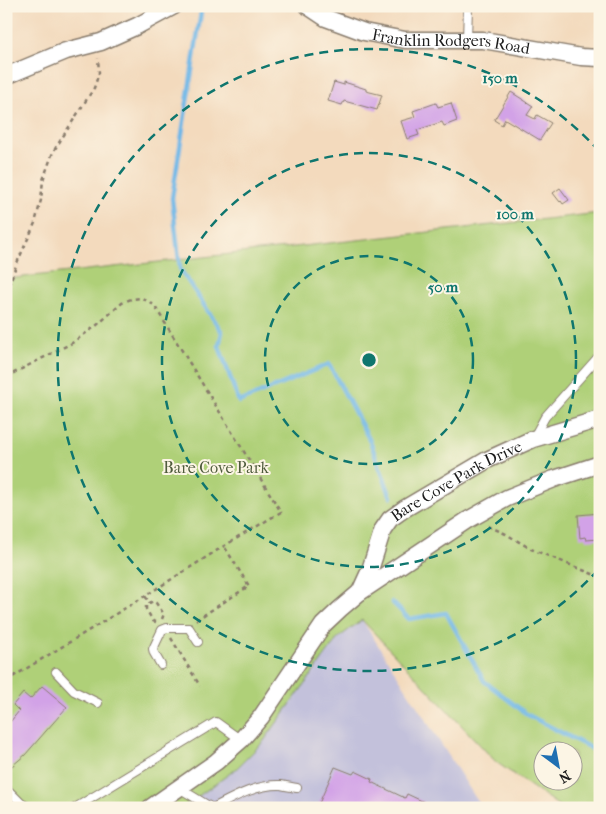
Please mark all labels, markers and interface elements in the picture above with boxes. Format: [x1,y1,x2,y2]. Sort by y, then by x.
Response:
street label: Franklin Rodgers Road [371,24,532,58]
text: 150 m [482,69,518,87]
text: 100 m [496,205,534,223]
text: 50 m [428,278,459,296]
centre of rings [360,351,378,369]
street label: Bare Cove Park Drive [387,436,525,525]
park label: Bare Cove Park [163,458,269,477]
north arrow [534,742,584,792]
text: N [555,767,574,787]

